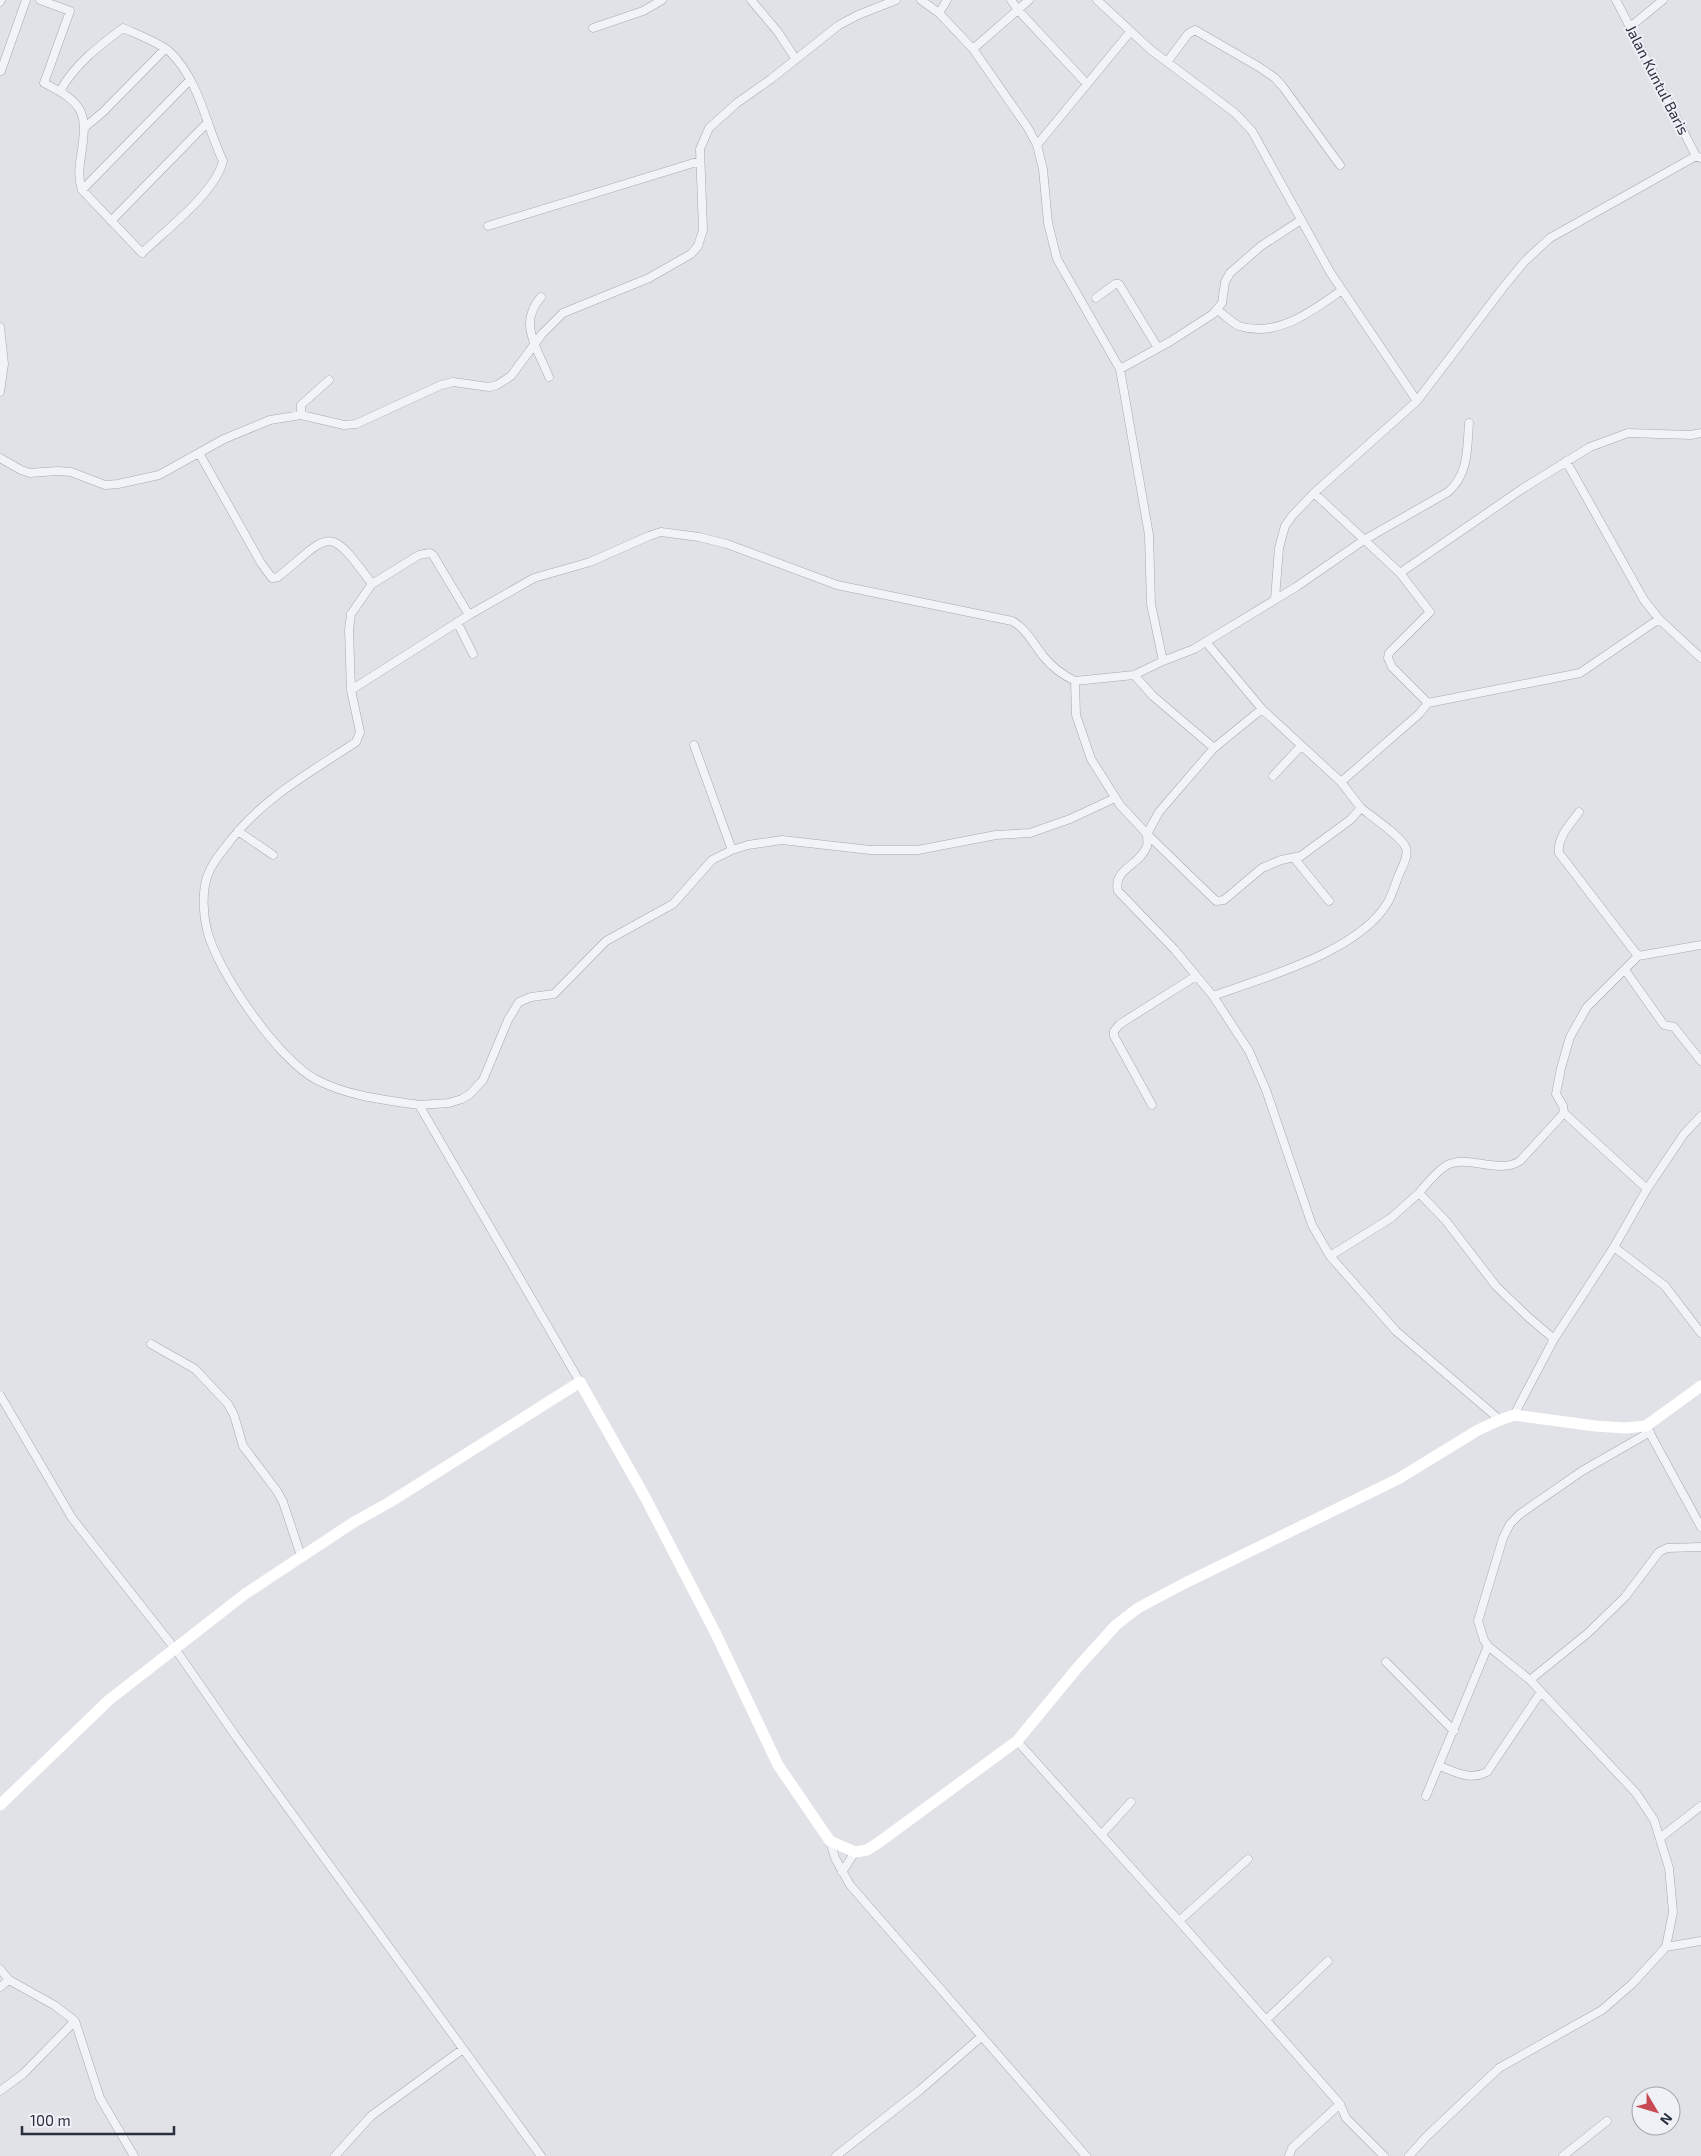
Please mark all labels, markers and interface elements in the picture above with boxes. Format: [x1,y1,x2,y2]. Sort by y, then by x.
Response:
street label: Jalan Kuntul Baris [1622,22,1693,137]
north arrow [1631,2086,1681,2136]
scale bar [22,2104,175,2136]
text: N [1657,2110,1676,2129]
text: 100 m [30,2111,71,2129]

